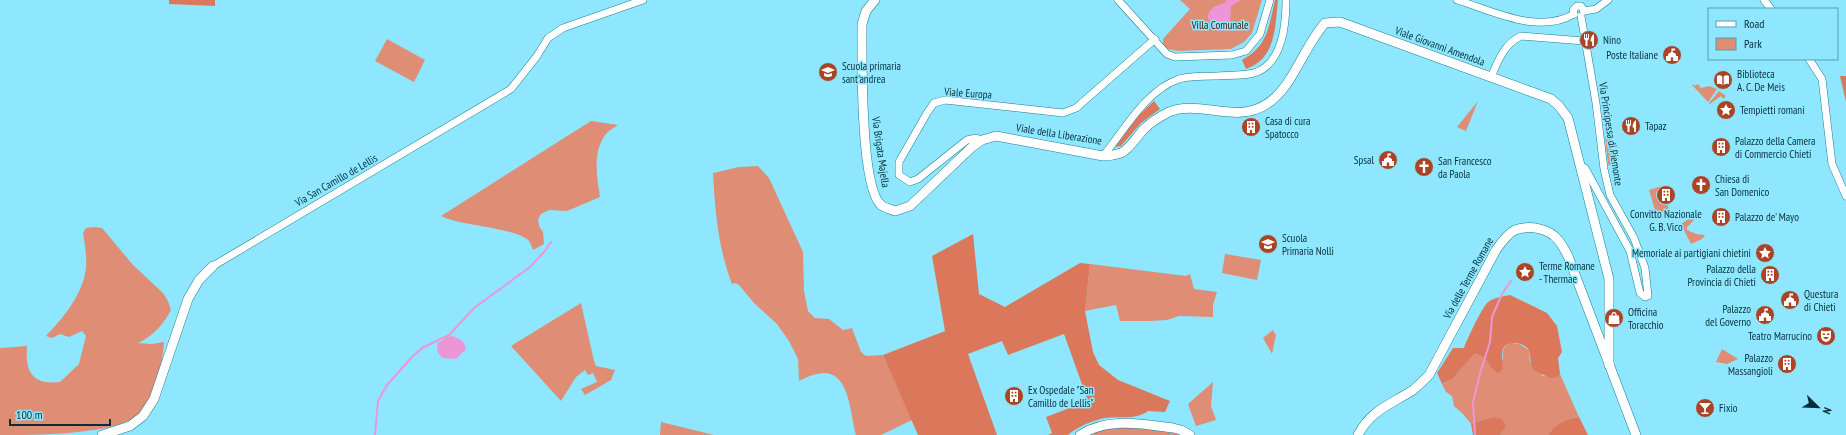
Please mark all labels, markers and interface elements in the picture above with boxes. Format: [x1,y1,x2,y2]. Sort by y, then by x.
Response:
legend [1708,8,1838,60]
text: Road [1744,16,1764,31]
park label: Villa Comunale [1190,18,1249,32]
street label: Viale Giovanni Amendola [1392,23,1487,69]
restaurant icon: Nino [1578,29,1600,51]
place label: Nino [1603,33,1621,47]
text: Park [1744,36,1762,51]
public building icon: Poste Italiane [1661,44,1683,66]
place label: Poste Italiane [1606,48,1658,62]
place label: Scuola primaria sant'andrea [842,59,901,86]
school or university icon: Scuola primaria sant'andrea [817,61,839,83]
place label: Biblioteca A. C. De Meis [1737,67,1785,94]
library icon: Biblioteca A. C. De Meis [1712,69,1734,91]
street label: Via Principessa di Piemonte [1596,80,1626,187]
street label: Viale Europa [943,84,992,102]
place icon: Tempietti romani [1715,99,1737,121]
place label: Tempietti romani [1740,103,1805,117]
place label: Casa di cura Spatocco [1265,114,1310,141]
street label: Via Brigata Majella [869,115,893,188]
restaurant icon: Tapaz [1620,115,1642,137]
building icon: Casa di cura Spatocco [1240,116,1262,138]
place label: Tapaz [1645,119,1667,133]
street label: Viale della Liberazione [1014,120,1103,148]
place label: Palazzo della Camera di Commercio Chieti [1735,134,1815,161]
building icon: Palazzo della Camera di Commercio Chieti [1710,136,1732,158]
public building icon: Spsal [1377,149,1399,171]
street label: Via San Camillo de Lellis [291,151,380,210]
place label: Spsal [1354,153,1374,167]
place label: San Francesco da Paola [1438,154,1492,181]
church icon: San Francesco da Paola [1413,156,1435,178]
place label: Chiesa di San Domenico [1715,172,1769,199]
church icon: Chiesa di San Domenico [1690,174,1712,196]
building icon: Convitto Nazionale G. B. Vico [1655,184,1677,206]
building icon: Palazzo de' Mayo [1710,206,1732,228]
place label: Convitto Nazionale G. B. Vico [1630,207,1702,234]
place label: Palazzo de' Mayo [1735,210,1799,224]
place label: Scuola Primaria Nolli [1282,231,1334,258]
school or university icon: Scuola Primaria Nolli [1257,233,1279,255]
street label: Via delle Terme Romane [1439,234,1496,322]
place icon: Memoriale ai partigiani chietini [1754,242,1776,264]
place label: Memoriale ai partigiani chietini [1632,246,1751,260]
place label: Terme Romane - Thermae [1539,259,1595,286]
place icon: Terme Romane - Thermae [1514,261,1536,283]
place label: Palazzo della Provincia di Chieti [1687,262,1756,289]
building icon: Palazzo della Provincia di Chieti [1759,264,1781,286]
place label: Questura di Chieti [1804,287,1838,314]
public building icon: Questura di Chieti [1779,289,1801,311]
place label: Palazzo del Governo [1705,302,1751,329]
public building icon: Palazzo del Governo [1754,304,1776,326]
place label: Officina Toracchio [1628,305,1664,332]
shop icon: Officina Toracchio [1603,307,1625,329]
theatre icon: Teatro Marrucino [1815,325,1837,347]
place label: Teatro Marrucino [1748,329,1812,343]
place label: Palazzo Massangioli [1728,351,1773,378]
building icon: Palazzo Massangioli [1776,353,1798,375]
place label: Ex Ospedale "San Camillo de Lellis" [1028,383,1094,410]
building icon: Ex Ospedale "San Camillo de Lellis" [1003,385,1025,407]
north arrow [1798,387,1838,427]
bar icon: Fixio [1694,397,1716,419]
scale bar [10,401,110,427]
place label: Fixio [1719,401,1738,415]
text: N [1820,405,1835,416]
text: 100 m [16,407,43,422]

